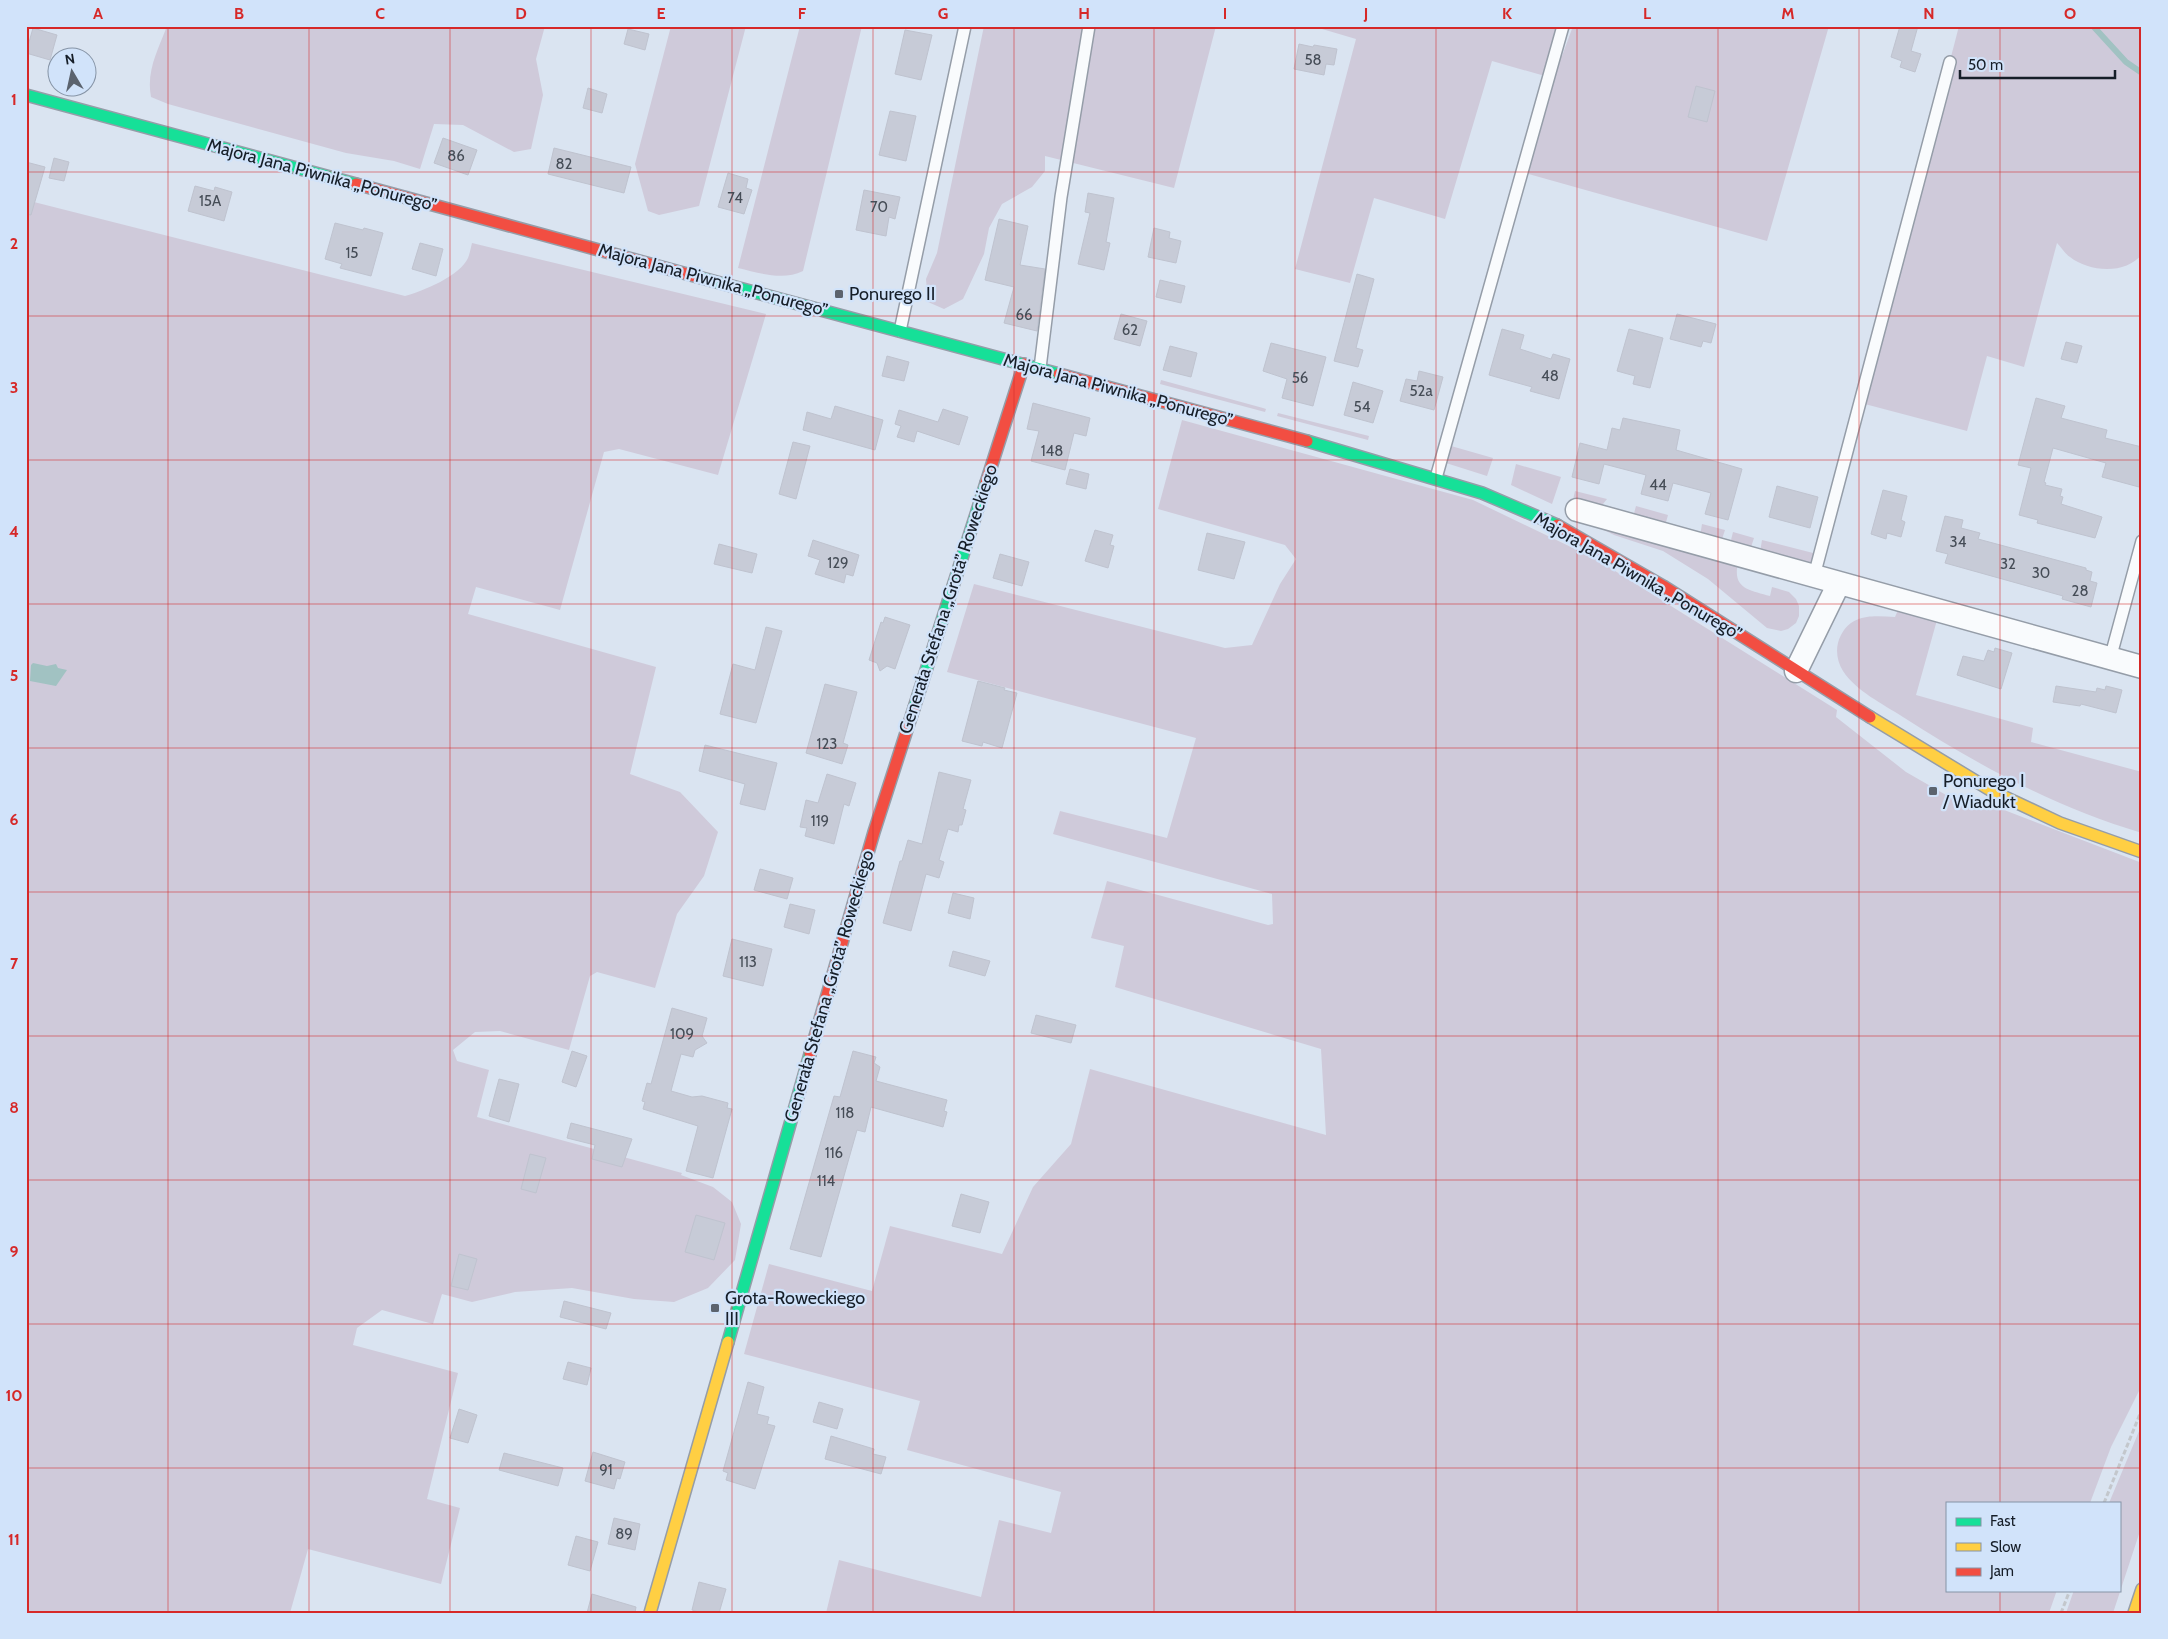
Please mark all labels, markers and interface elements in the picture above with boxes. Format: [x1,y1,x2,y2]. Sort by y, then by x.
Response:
text: A [93,4,103,23]
text: B [234,4,244,23]
text: C [375,4,385,23]
text: D [515,4,527,23]
text: E [656,4,666,23]
text: F [798,4,807,23]
text: G [938,4,948,23]
text: H [1078,4,1090,23]
text: I [1223,4,1227,23]
text: J [1363,4,1368,23]
text: K [1502,4,1512,23]
text: L [1643,4,1651,23]
text: M [1781,4,1795,23]
text: N [1923,4,1935,23]
text: O [2064,4,2076,23]
north arrow [48,48,98,98]
scale bar [1960,48,2116,80]
text: N [64,49,76,69]
house number: 58 [1304,51,1322,69]
text: 50 m [1968,56,2003,74]
text: 1 [11,90,17,109]
street label: Majora Jana Piwnika „Ponurego” [205,134,439,216]
house number: 86 [447,147,465,165]
house number: 82 [556,155,573,173]
house number: 74 [727,189,743,207]
house number: 15A [199,192,222,210]
house number: 70 [870,198,888,216]
text: 2 [10,234,18,253]
street label: Majora Jana Piwnika „Ponurego” [596,239,830,321]
house number: 15 [345,244,359,262]
place label: Ponurego II [849,283,935,305]
marker: Ponurego II [833,288,845,300]
house number: 66 [1015,306,1033,324]
house number: 62 [1122,321,1138,339]
street label: Majora Jana Piwnika „Ponurego” [1001,349,1235,431]
house number: 48 [1541,367,1559,385]
house number: 56 [1292,369,1308,387]
text: 3 [10,378,18,397]
house number: 52a [1409,382,1433,400]
house number: 54 [1354,398,1371,416]
house number: 148 [1041,442,1063,460]
street label: Generała Stefana „Grota” Roweckiego [894,461,1002,736]
house number: 44 [1649,476,1667,494]
street label: Majora Jana Piwnika „Ponurego” [1530,507,1746,645]
text: 4 [9,522,19,541]
house number: 34 [1950,533,1967,551]
house number: 129 [827,554,849,572]
house number: 32 [2000,555,2016,573]
house number: 30 [2032,564,2050,582]
house number: 28 [2072,582,2088,600]
text: 5 [10,666,18,685]
house number: 123 [817,735,837,753]
place label: Ponurego I / Wiadukt [1942,770,2025,813]
marker: Ponurego I / Wiadukt [1927,785,1939,797]
text: 6 [10,810,19,829]
house number: 119 [811,812,829,830]
street label: Generała Stefana „Grota” Roweckiego [780,847,878,1125]
house number: 113 [739,953,757,971]
text: 7 [10,954,19,973]
house number: 109 [670,1025,694,1043]
text: 8 [9,1098,19,1117]
house number: 118 [836,1104,854,1122]
house number: 116 [825,1144,843,1162]
house number: 114 [817,1172,836,1190]
text: 9 [10,1242,19,1261]
place label: Grota-Roweckiego III [725,1287,865,1330]
marker: Grota-Roweckiego III [709,1302,721,1314]
text: 10 [5,1386,23,1405]
house number: 91 [599,1461,613,1479]
legend [1946,1502,2120,1592]
text: Fast [1990,1512,2015,1530]
house number: 89 [615,1525,633,1543]
text: 11 [8,1530,20,1549]
text: Slow [1990,1538,2021,1556]
text: Jam [1989,1562,2014,1580]

